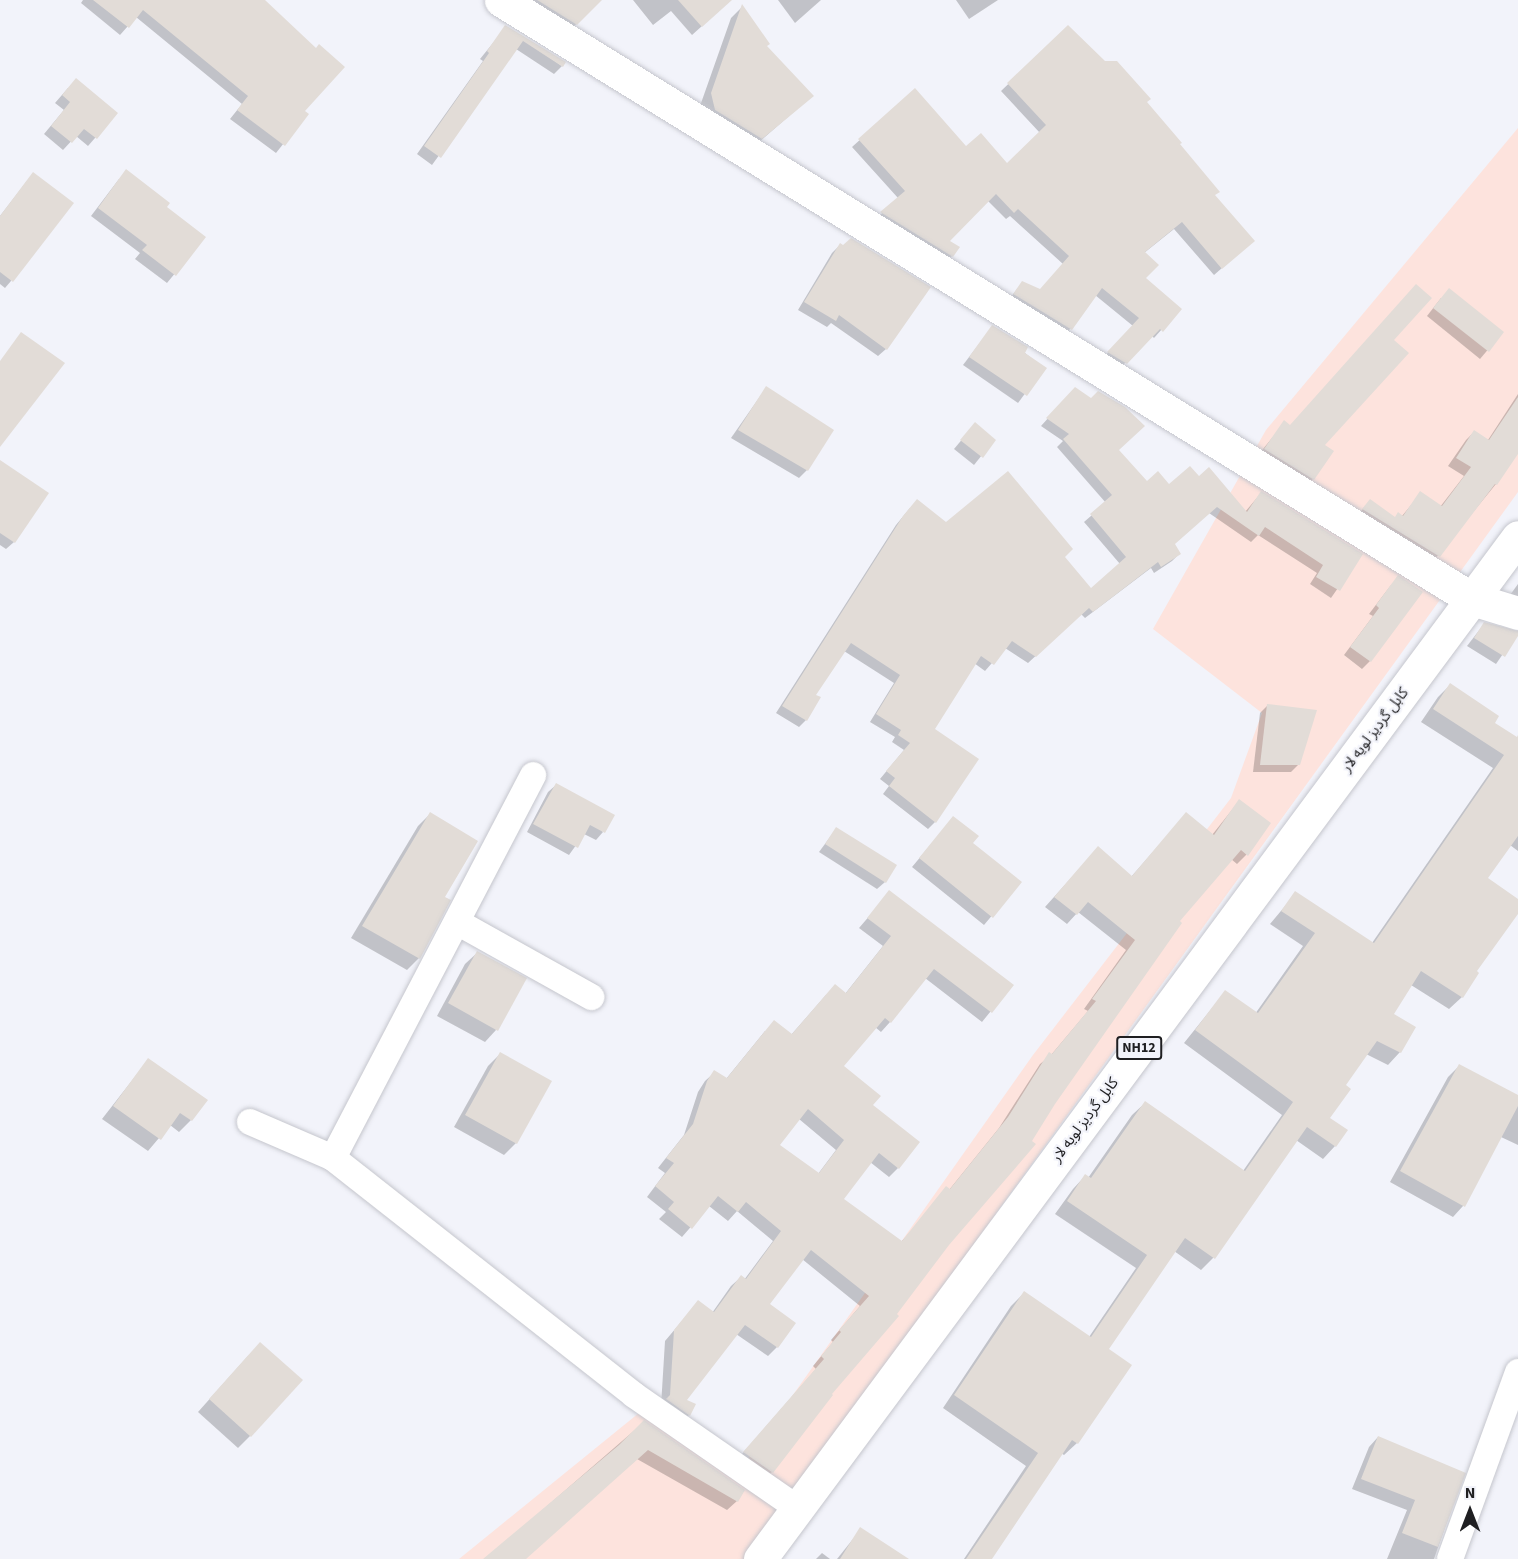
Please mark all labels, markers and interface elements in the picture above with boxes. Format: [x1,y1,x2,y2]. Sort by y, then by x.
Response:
street label: کابل گردیز لویه لار [1337,684,1413,776]
road number: NH12 [1115,1037,1163,1059]
street label: کابل گردیز لویه لار [1047,1074,1123,1166]
north arrow [1440,1481,1500,1541]
text: N [1465,1482,1475,1504]

